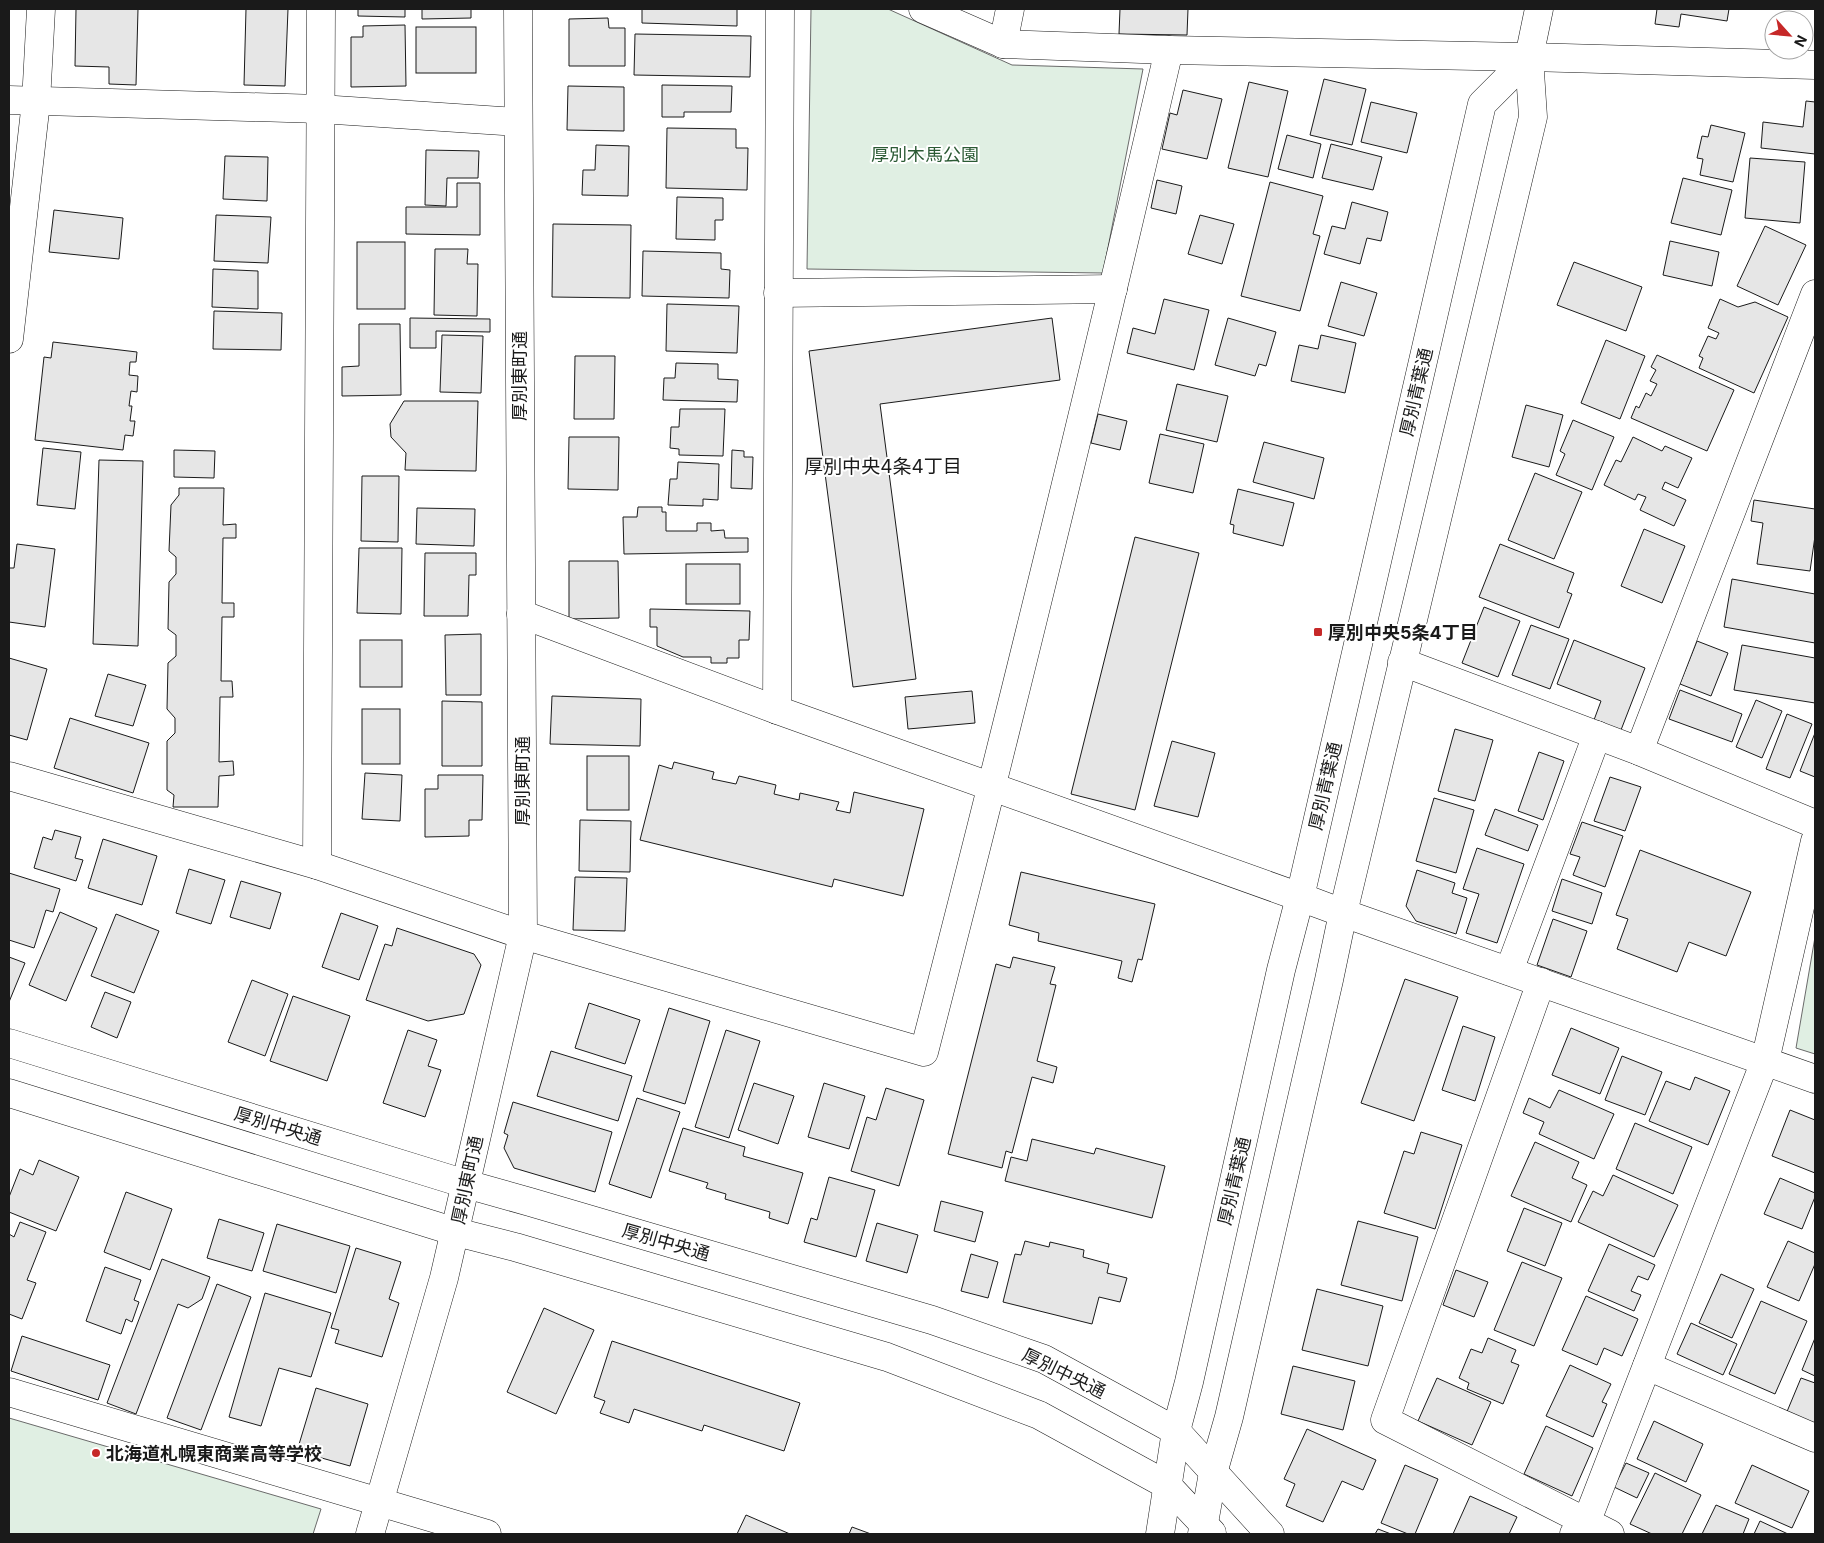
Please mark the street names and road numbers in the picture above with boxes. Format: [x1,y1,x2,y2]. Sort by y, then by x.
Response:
street label: 厚別東町通 [509,331,530,421]
street label: 厚別青葉通 [1396,346,1436,438]
street label: 厚別東町通 [512,736,533,826]
street label: 厚別青葉通 [1305,740,1345,832]
street label: 厚別中央通 [232,1103,324,1149]
street label: 厚別東町通 [447,1134,487,1226]
street label: 厚別青葉通 [1214,1135,1254,1227]
street label: 厚別中央通 [620,1220,712,1264]
street label: 厚別中央通 [1019,1344,1109,1402]

